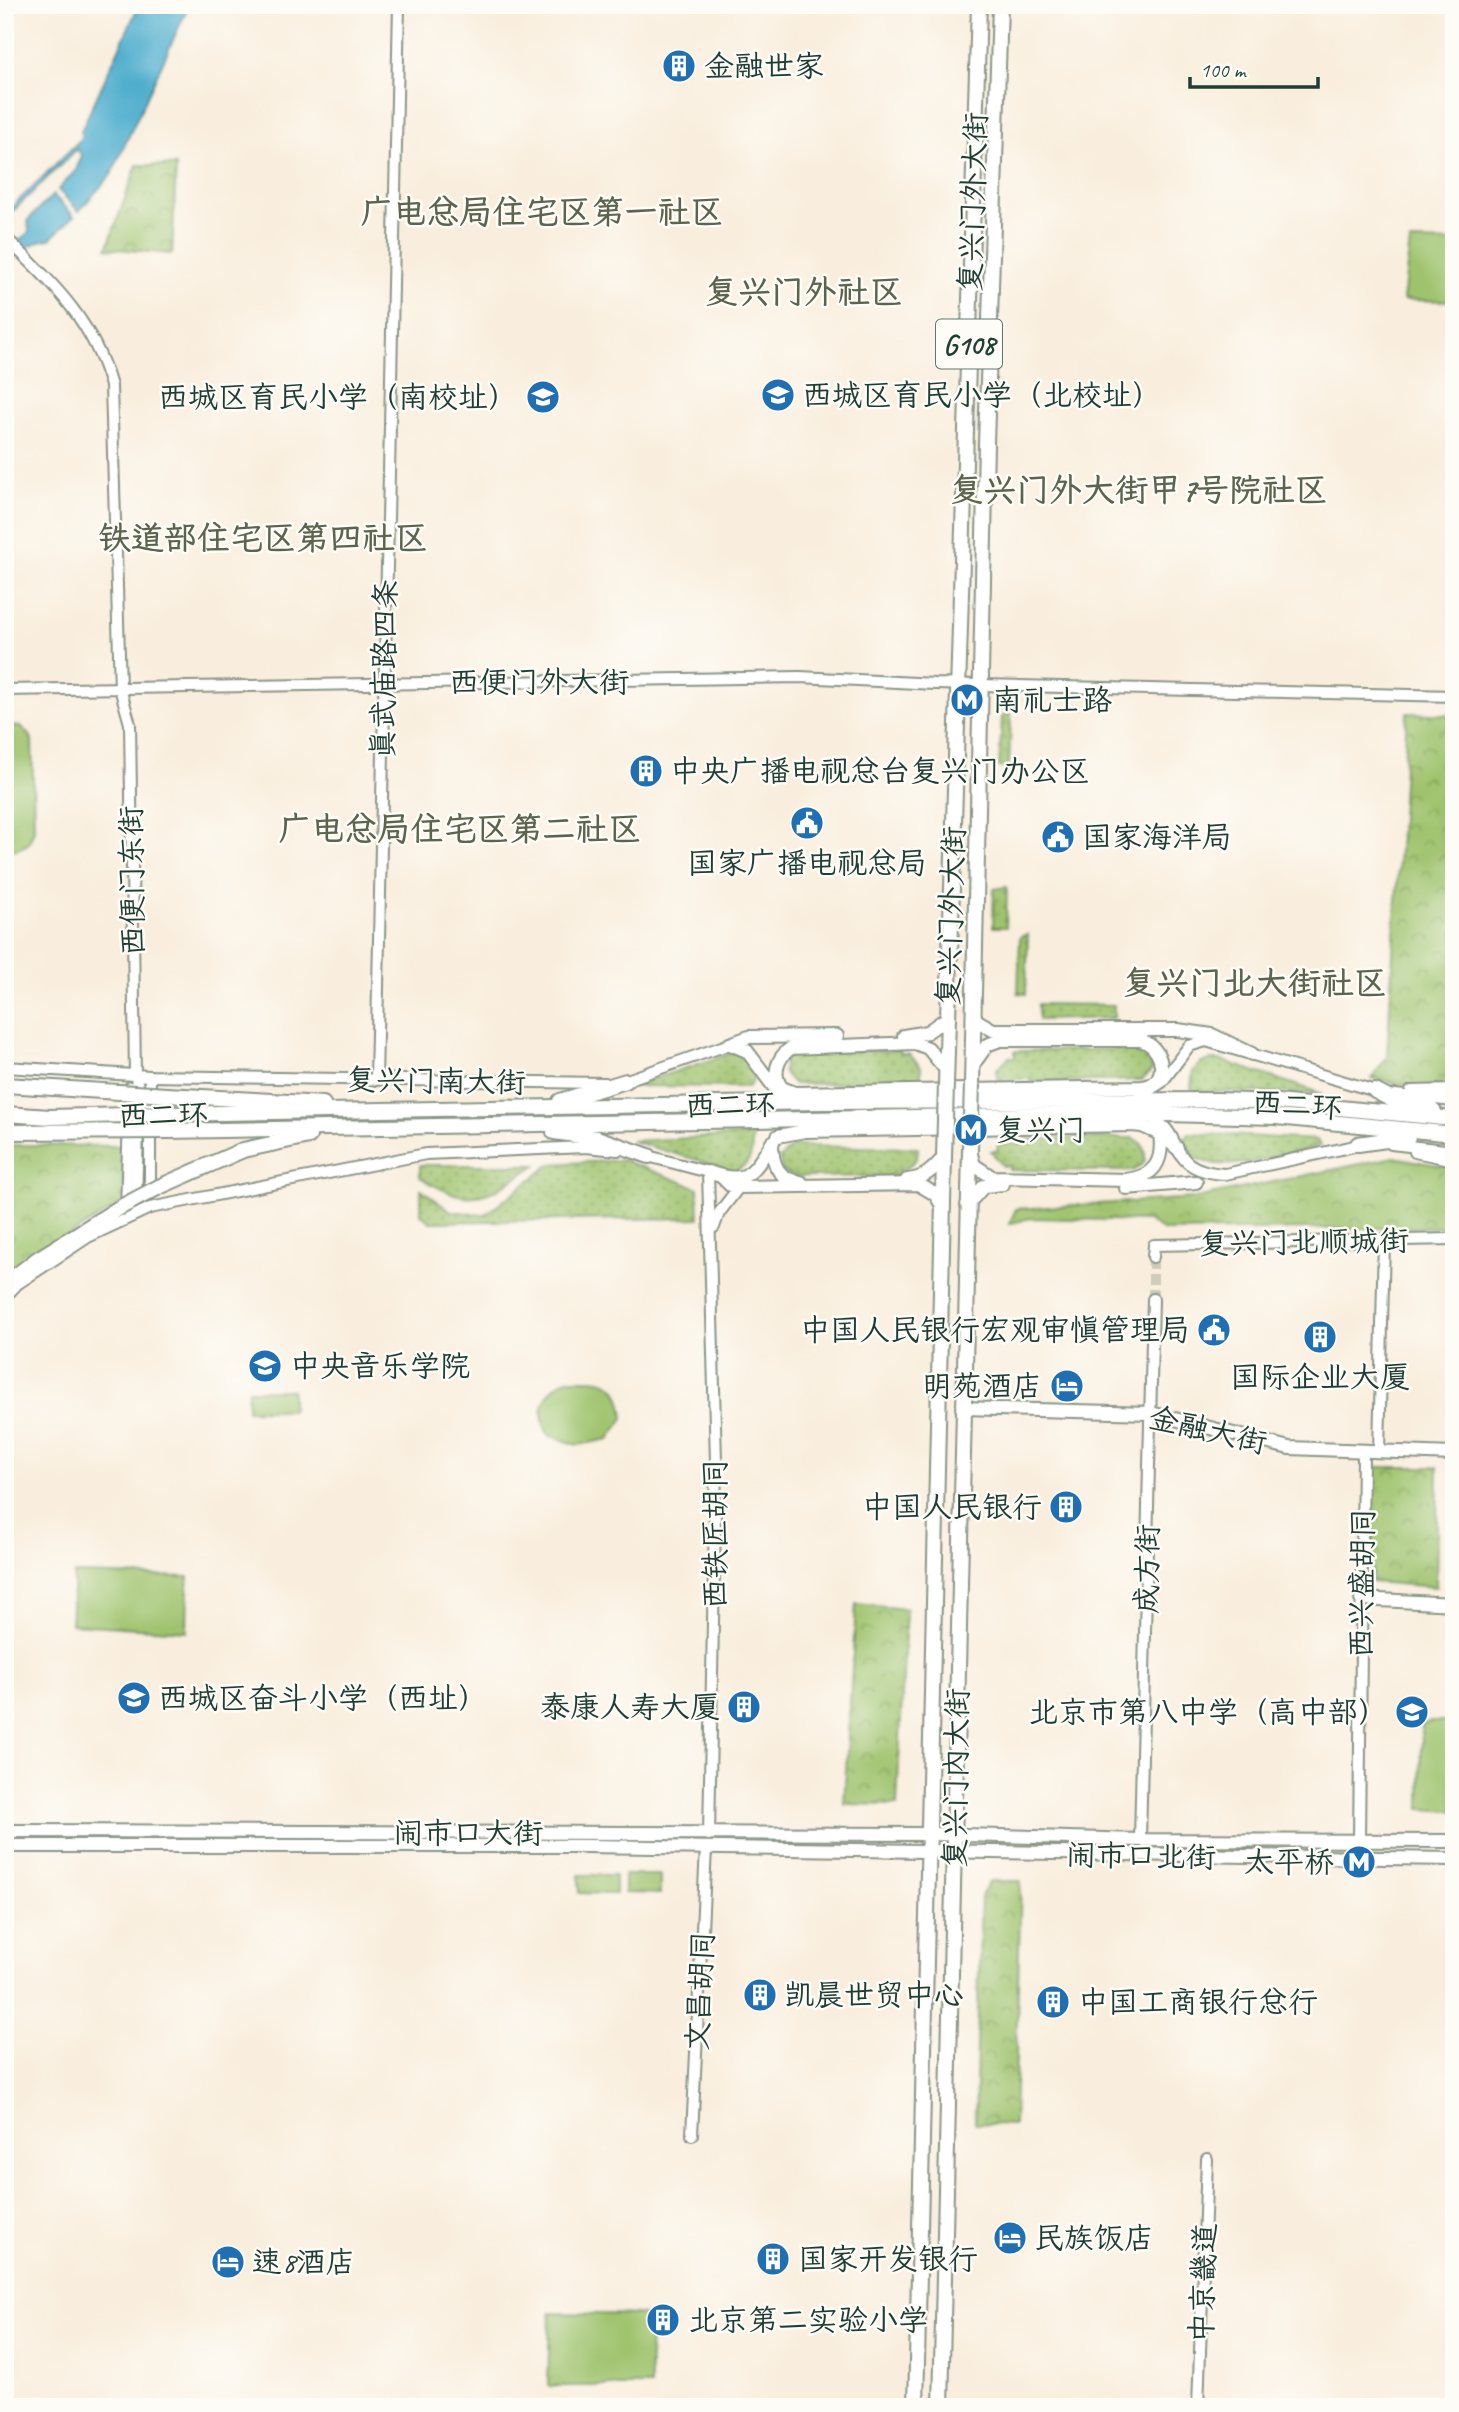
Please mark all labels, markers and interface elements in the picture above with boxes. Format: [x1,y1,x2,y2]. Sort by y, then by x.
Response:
scale bar [1190,46,1317,90]
building icon: 金融世家 [660,47,698,85]
place label: 金融世家 [704,47,824,85]
text: 100 m [1200,57,1247,83]
street label: 复兴门外大街 [951,111,995,293]
district label: 广电总局住宅区第一社区 [361,191,724,233]
district label: 复兴门外社区 [705,271,903,313]
road number: G108 [936,320,1002,368]
school or university icon: 西城区育民小学（北校址） [759,376,797,414]
place label: 西城区育民小学（北校址） [802,376,1162,414]
place label: 西城区育民小学（南校址） [158,378,518,416]
school or university icon: 西城区育民小学（南校址） [524,378,562,416]
district label: 复兴门外大街甲7号院社区 [950,469,1328,511]
district label: 铁道部住宅区第四社区 [98,517,428,559]
street label: 真武庙路四条 [363,579,405,759]
street label: 西便门外大街 [449,663,629,701]
metro station icon: 南礼士路 [948,681,986,719]
place label: 南礼士路 [992,681,1112,719]
building icon: 中央广播电视总台复兴门办公区 [627,752,665,790]
place label: 中央广播电视总台复兴门办公区 [670,752,1090,790]
public building icon: 国家广播电视总局 [788,804,826,842]
street label: 西便门东街 [112,806,152,956]
district label: 广电总局住宅区第二社区 [279,808,642,850]
public building icon: 国家海洋局 [1039,818,1077,856]
place label: 国家海洋局 [1082,818,1232,856]
street label: 复兴门外大街 [929,825,973,1007]
place label: 国家广播电视总局 [687,844,927,882]
district label: 复兴门北大街社区 [1123,962,1387,1004]
street label: 复兴门南大街 [346,1060,526,1102]
street label: 西二环 [1251,1083,1343,1127]
street label: 西二环 [685,1085,775,1125]
street label: 西二环 [118,1095,208,1135]
metro station icon: 复兴门 [952,1111,990,1149]
place label: 复兴门 [996,1111,1086,1149]
street label: 复兴门北顺城街 [1199,1221,1409,1263]
place label: 中国人民银行宏观审慎管理局 [800,1311,1190,1349]
public building icon: 中国人民银行宏观审慎管理局 [1195,1311,1233,1349]
building icon: 国际企业大厦 [1301,1318,1339,1356]
school or university icon: 中央音乐学院 [246,1347,284,1385]
place label: 中央音乐学院 [290,1347,470,1385]
place label: 国际企业大厦 [1230,1358,1410,1396]
place label: 明苑酒店 [922,1367,1042,1405]
hotel icon: 明苑酒店 [1048,1367,1086,1405]
street label: 金融大街 [1145,1398,1271,1462]
street label: 西铁匠胡同 [696,1459,734,1609]
place label: 中国人民银行 [862,1488,1042,1526]
building icon: 中国人民银行 [1047,1488,1085,1526]
street label: 西兴盛胡同 [1342,1508,1382,1658]
street label: 成方街 [1127,1524,1167,1614]
school or university icon: 西城区奋斗小学（西址） [115,1679,153,1717]
place label: 西城区奋斗小学（西址） [158,1679,488,1717]
place label: 泰康人寿大厦 [540,1688,720,1726]
building icon: 泰康人寿大厦 [725,1688,763,1726]
street label: 复兴门内大街 [935,1688,977,1868]
place label: 北京市第八中学（高中部） [1028,1693,1388,1731]
school or university icon: 北京市第八中学（高中部） [1393,1693,1431,1731]
street label: 闹市口大街 [393,1814,543,1852]
street label: 闹市口北街 [1066,1836,1216,1876]
place label: 太平桥 [1244,1843,1334,1881]
metro station icon: 太平桥 [1340,1843,1378,1881]
street label: 文昌胡同 [678,1930,722,2052]
building icon: 凯晨世贸中心 [741,1976,779,2014]
place label: 凯晨世贸中心 [784,1976,964,2014]
building icon: 中国工商银行总行 [1034,1983,1072,2021]
place label: 中国工商银行总行 [1078,1983,1318,2021]
hotel icon: 民族饭店 [991,2219,1029,2257]
place label: 民族饭店 [1034,2219,1154,2257]
street label: 中京畿道 [1182,2222,1224,2344]
building icon: 国家开发银行 [754,2240,792,2278]
place label: 国家开发银行 [798,2240,978,2278]
hotel icon: 速8酒店 [209,2243,247,2281]
place label: 速8酒店 [252,2243,356,2281]
building icon: 北京第二实验小学 [644,2301,682,2339]
place label: 北京第二实验小学 [688,2301,928,2339]

